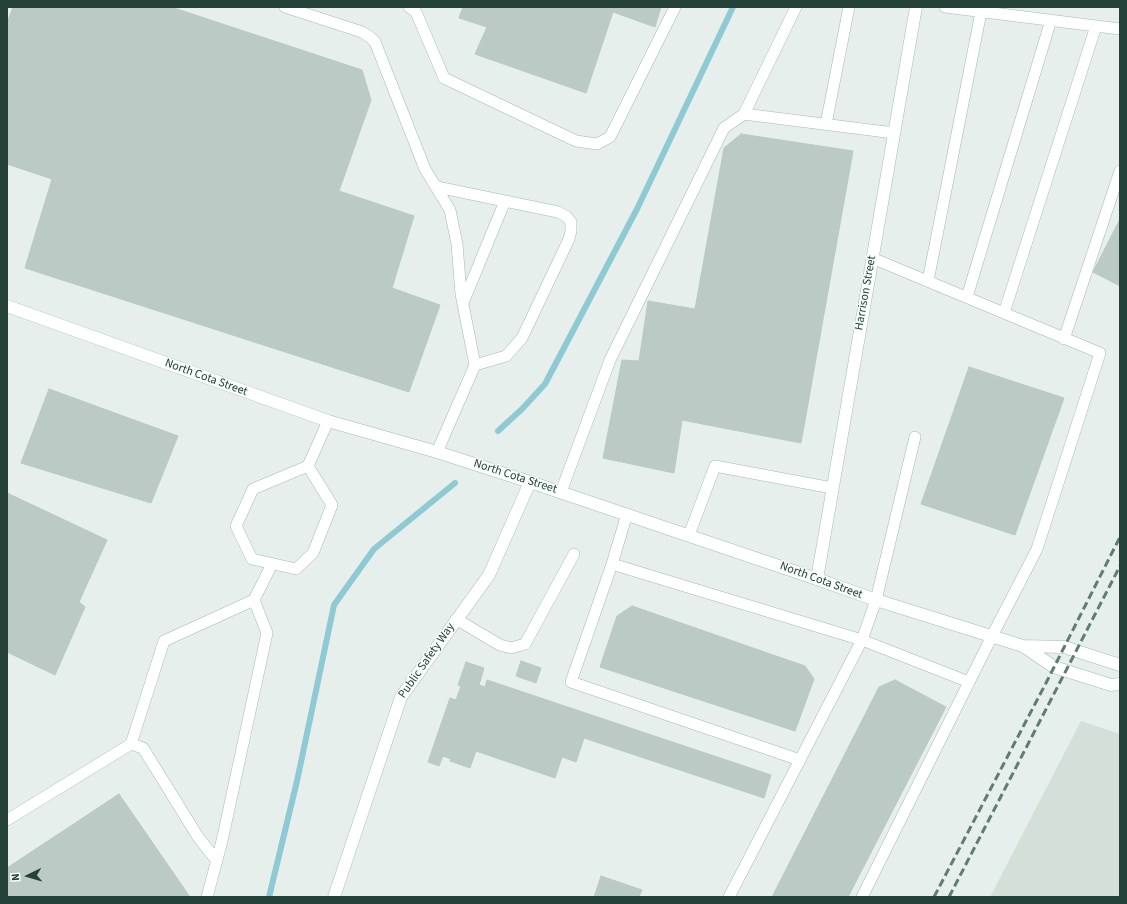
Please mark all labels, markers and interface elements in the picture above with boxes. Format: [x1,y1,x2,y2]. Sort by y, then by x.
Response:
street label: Harrison Street [852,254,880,332]
street label: North Cota Street [163,356,249,400]
street label: North Cota Street [471,457,559,497]
street label: North Cota Street [778,559,864,603]
street label: Public Safety Way [396,621,458,701]
north arrow [8,856,48,896]
text: N [8,873,23,881]

